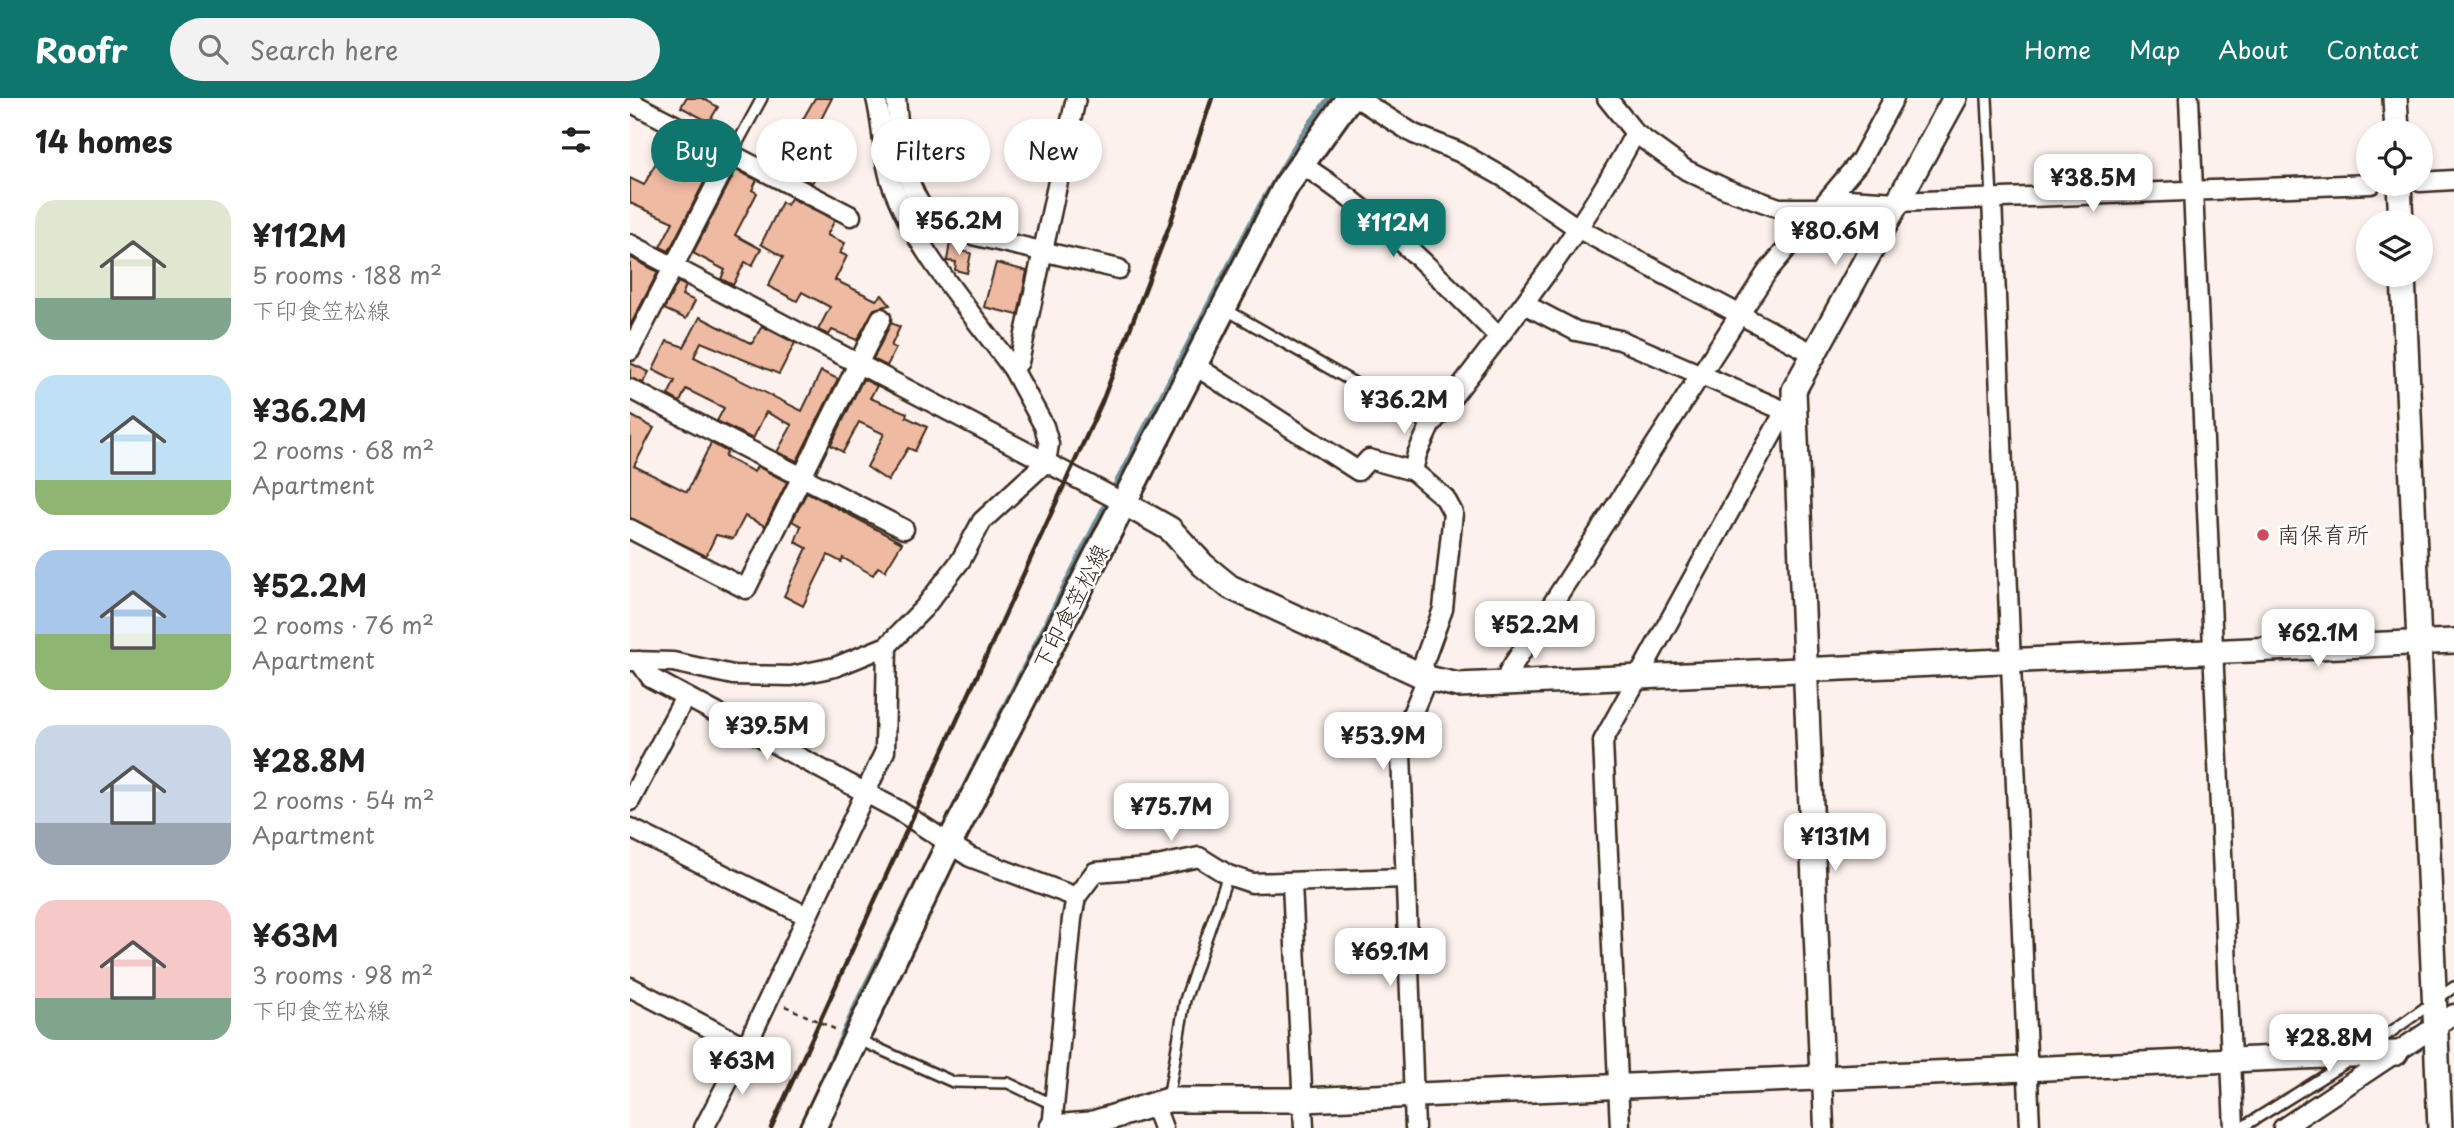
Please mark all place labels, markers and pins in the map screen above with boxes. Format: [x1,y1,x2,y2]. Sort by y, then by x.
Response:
pin: ¥38.5M [2036,155,2150,214]
pin: ¥56.2M [902,198,1016,257]
pin: ¥112M [1344,200,1442,259]
pin: ¥80.6M [1778,208,1892,267]
pin: ¥36.2M [1347,376,1461,436]
place label: 南保育所 [2277,516,2369,551]
marker: 南保育所 [2255,527,2271,543]
pin: ¥52.2M [1478,602,1592,661]
pin: ¥62.1M [2261,610,2375,669]
pin: ¥39.5M [710,702,824,762]
pin: ¥53.9M [1326,712,1440,772]
pin: ¥75.7M [1114,784,1228,843]
pin: ¥131M [1786,814,1884,873]
pin: ¥69.1M [1333,928,1447,988]
pin: ¥28.8M [2272,1014,2386,1074]
pin: ¥63M [701,1038,783,1097]

